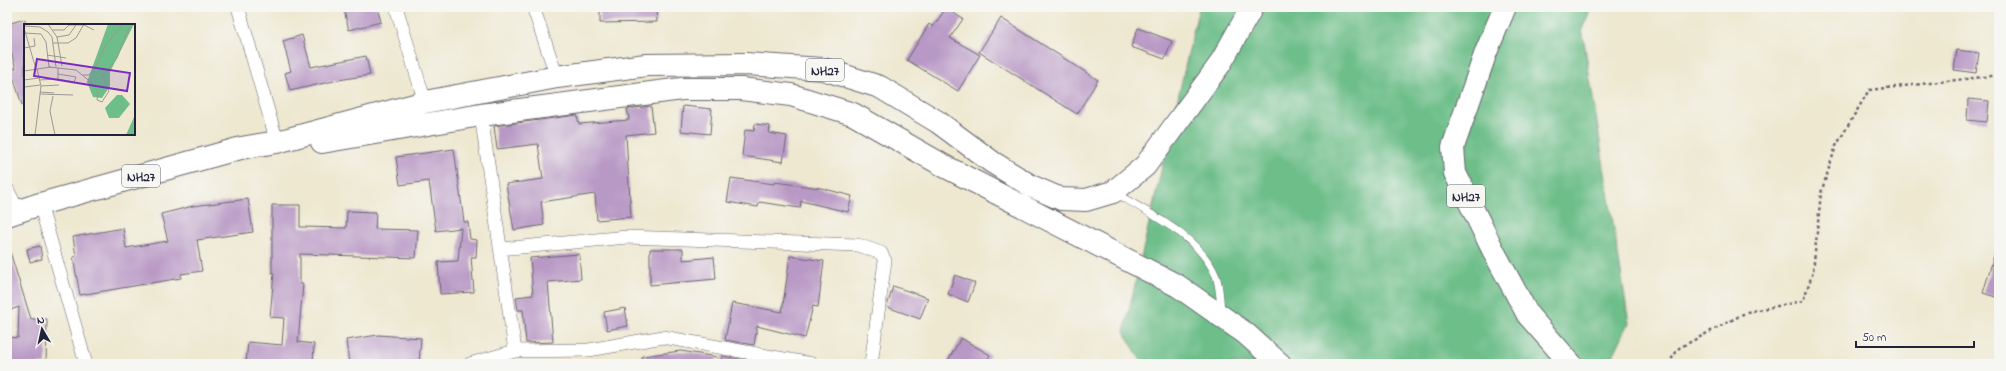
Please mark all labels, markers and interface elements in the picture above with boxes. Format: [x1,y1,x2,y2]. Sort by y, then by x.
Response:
inset map [24,24,135,135]
road number: NH27 [806,59,844,81]
road number: NH27 [122,165,160,187]
road number: NH27 [1447,185,1485,207]
north arrow [22,309,62,349]
text: N [36,312,46,329]
scale bar [1856,323,1974,349]
text: 50 m [1862,329,1886,347]

